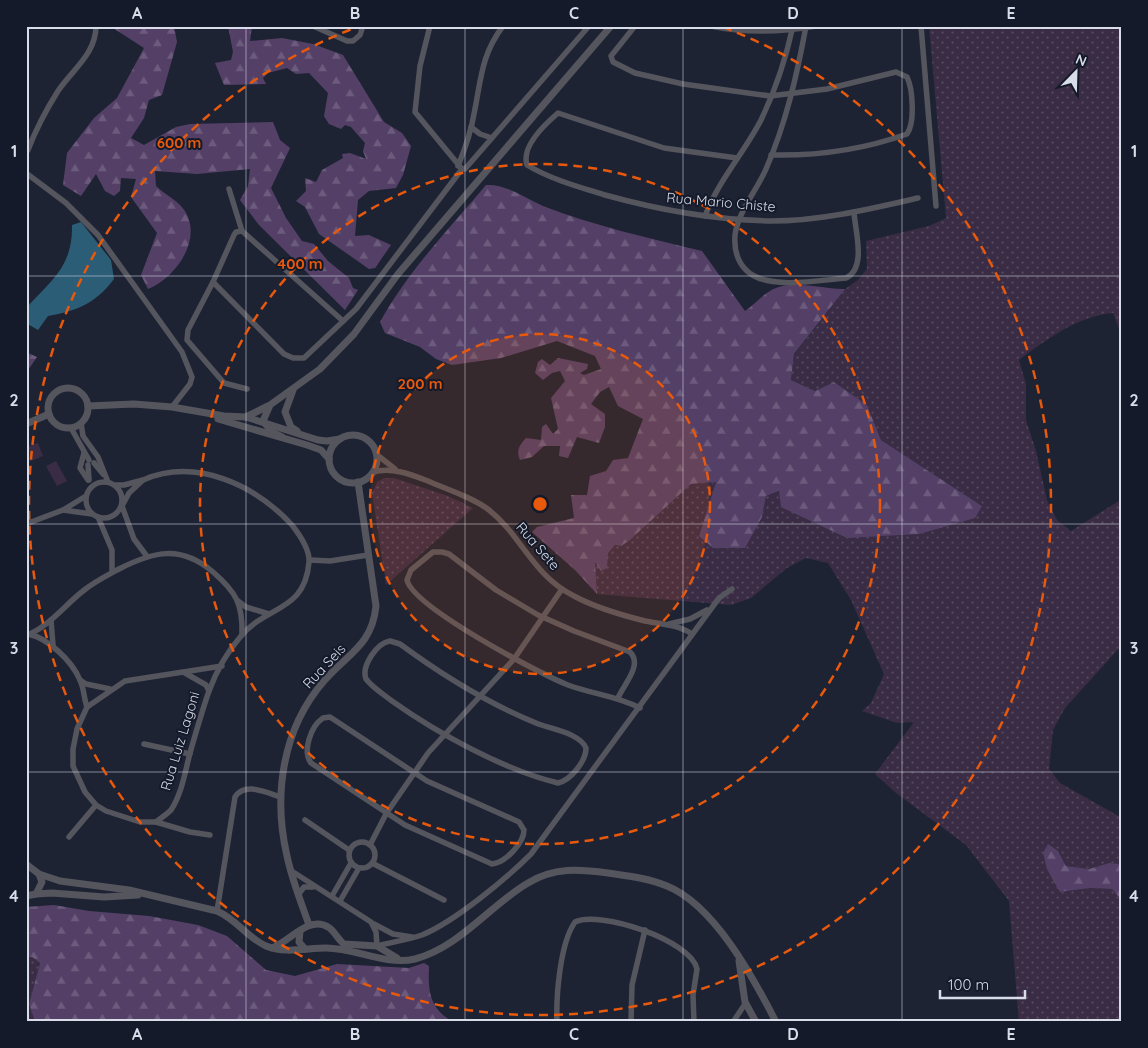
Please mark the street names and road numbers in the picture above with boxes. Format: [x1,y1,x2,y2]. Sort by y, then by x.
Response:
street label: Rua Mario Chiste [666,188,776,216]
street label: Rua Sete [512,518,564,574]
street label: Rua Seis [299,640,349,692]
street label: Rua Luiz Lagoni [156,689,204,793]

